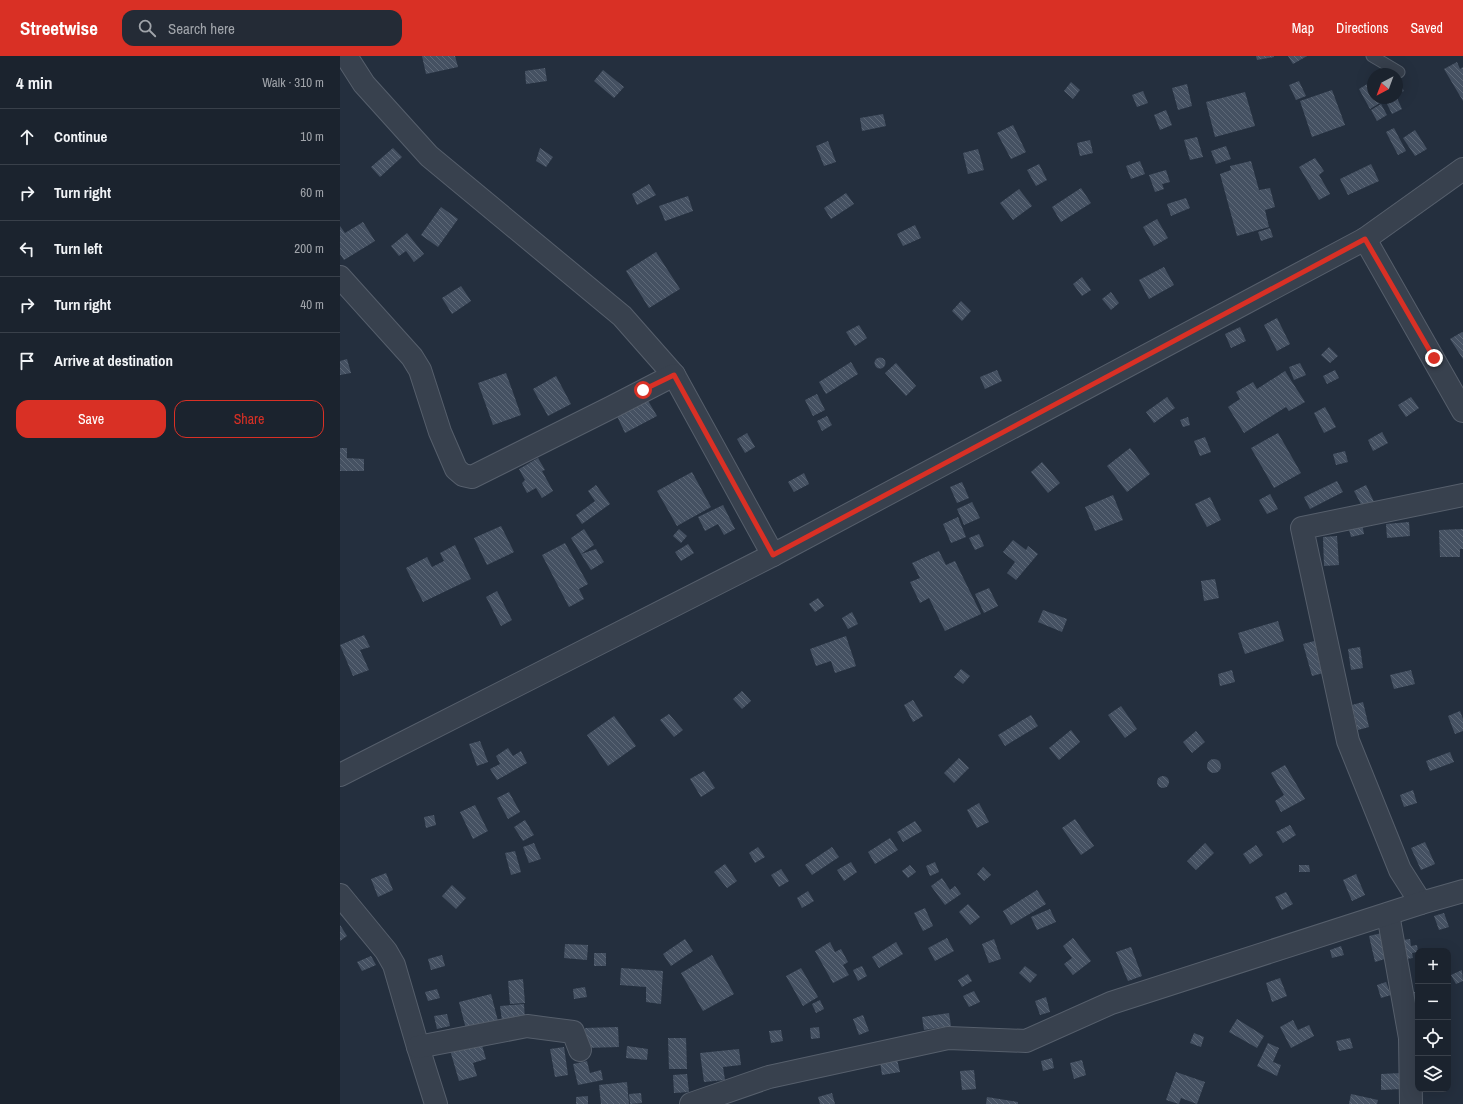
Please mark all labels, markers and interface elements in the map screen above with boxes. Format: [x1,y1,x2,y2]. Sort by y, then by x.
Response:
search box [122,10,402,46]
text: Streetwise [20,15,98,41]
icon: search [136,17,158,39]
text: Search here [168,18,235,39]
text: Map [1292,19,1314,37]
text: Directions [1336,19,1388,37]
text: Saved [1410,19,1443,37]
north arrow [1367,68,1403,104]
text: 4 min [16,71,52,94]
text: Walk · 310 m [262,74,324,91]
icon: ahead [16,126,38,148]
text: Continue [54,126,107,147]
text: 10 m [300,128,324,145]
icon: right [16,182,38,204]
text: Turn right [54,182,111,203]
text: 60 m [300,184,324,201]
icon: left [16,238,38,260]
text: Turn left [54,238,102,259]
text: 200 m [294,240,324,257]
icon: right [16,294,38,316]
text: Turn right [54,294,111,315]
text: 40 m [300,296,324,313]
route end [1425,349,1443,367]
icon: arrive [16,350,38,372]
text: Arrive at destination [54,350,173,371]
route start [634,381,652,399]
button: Save [16,400,166,438]
button: Share [174,400,324,438]
map controls [1415,948,1451,1092]
button: + [1415,948,1451,984]
button: − [1415,984,1451,1020]
button: locate [1415,1020,1451,1056]
button: layers [1415,1056,1451,1092]

